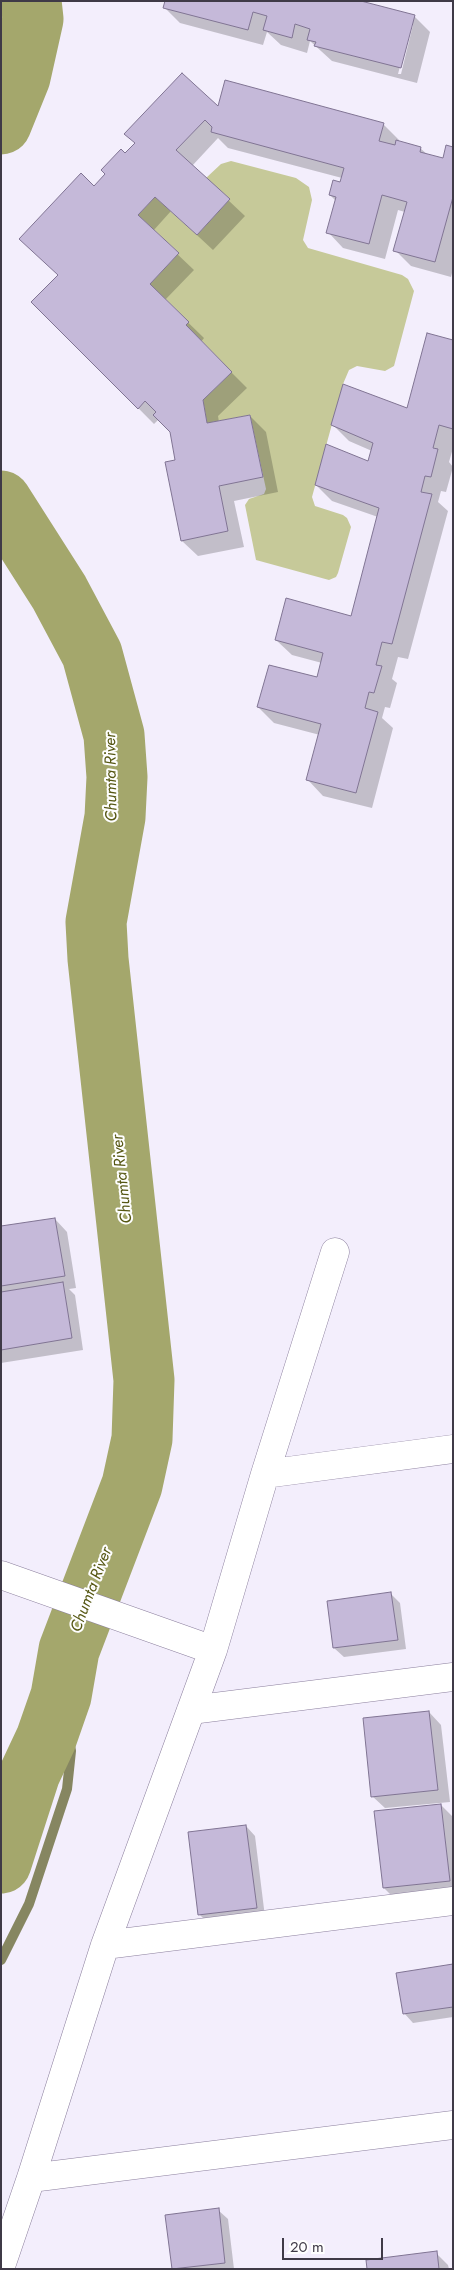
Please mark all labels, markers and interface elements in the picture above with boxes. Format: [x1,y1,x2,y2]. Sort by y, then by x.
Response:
water label: Chumta River [102,732,122,822]
water label: Chumta River [109,1134,137,1224]
water label: Chumta River [67,1545,117,1635]
scale bar [284,2228,385,2260]
text: 20 m [290,2236,324,2258]

